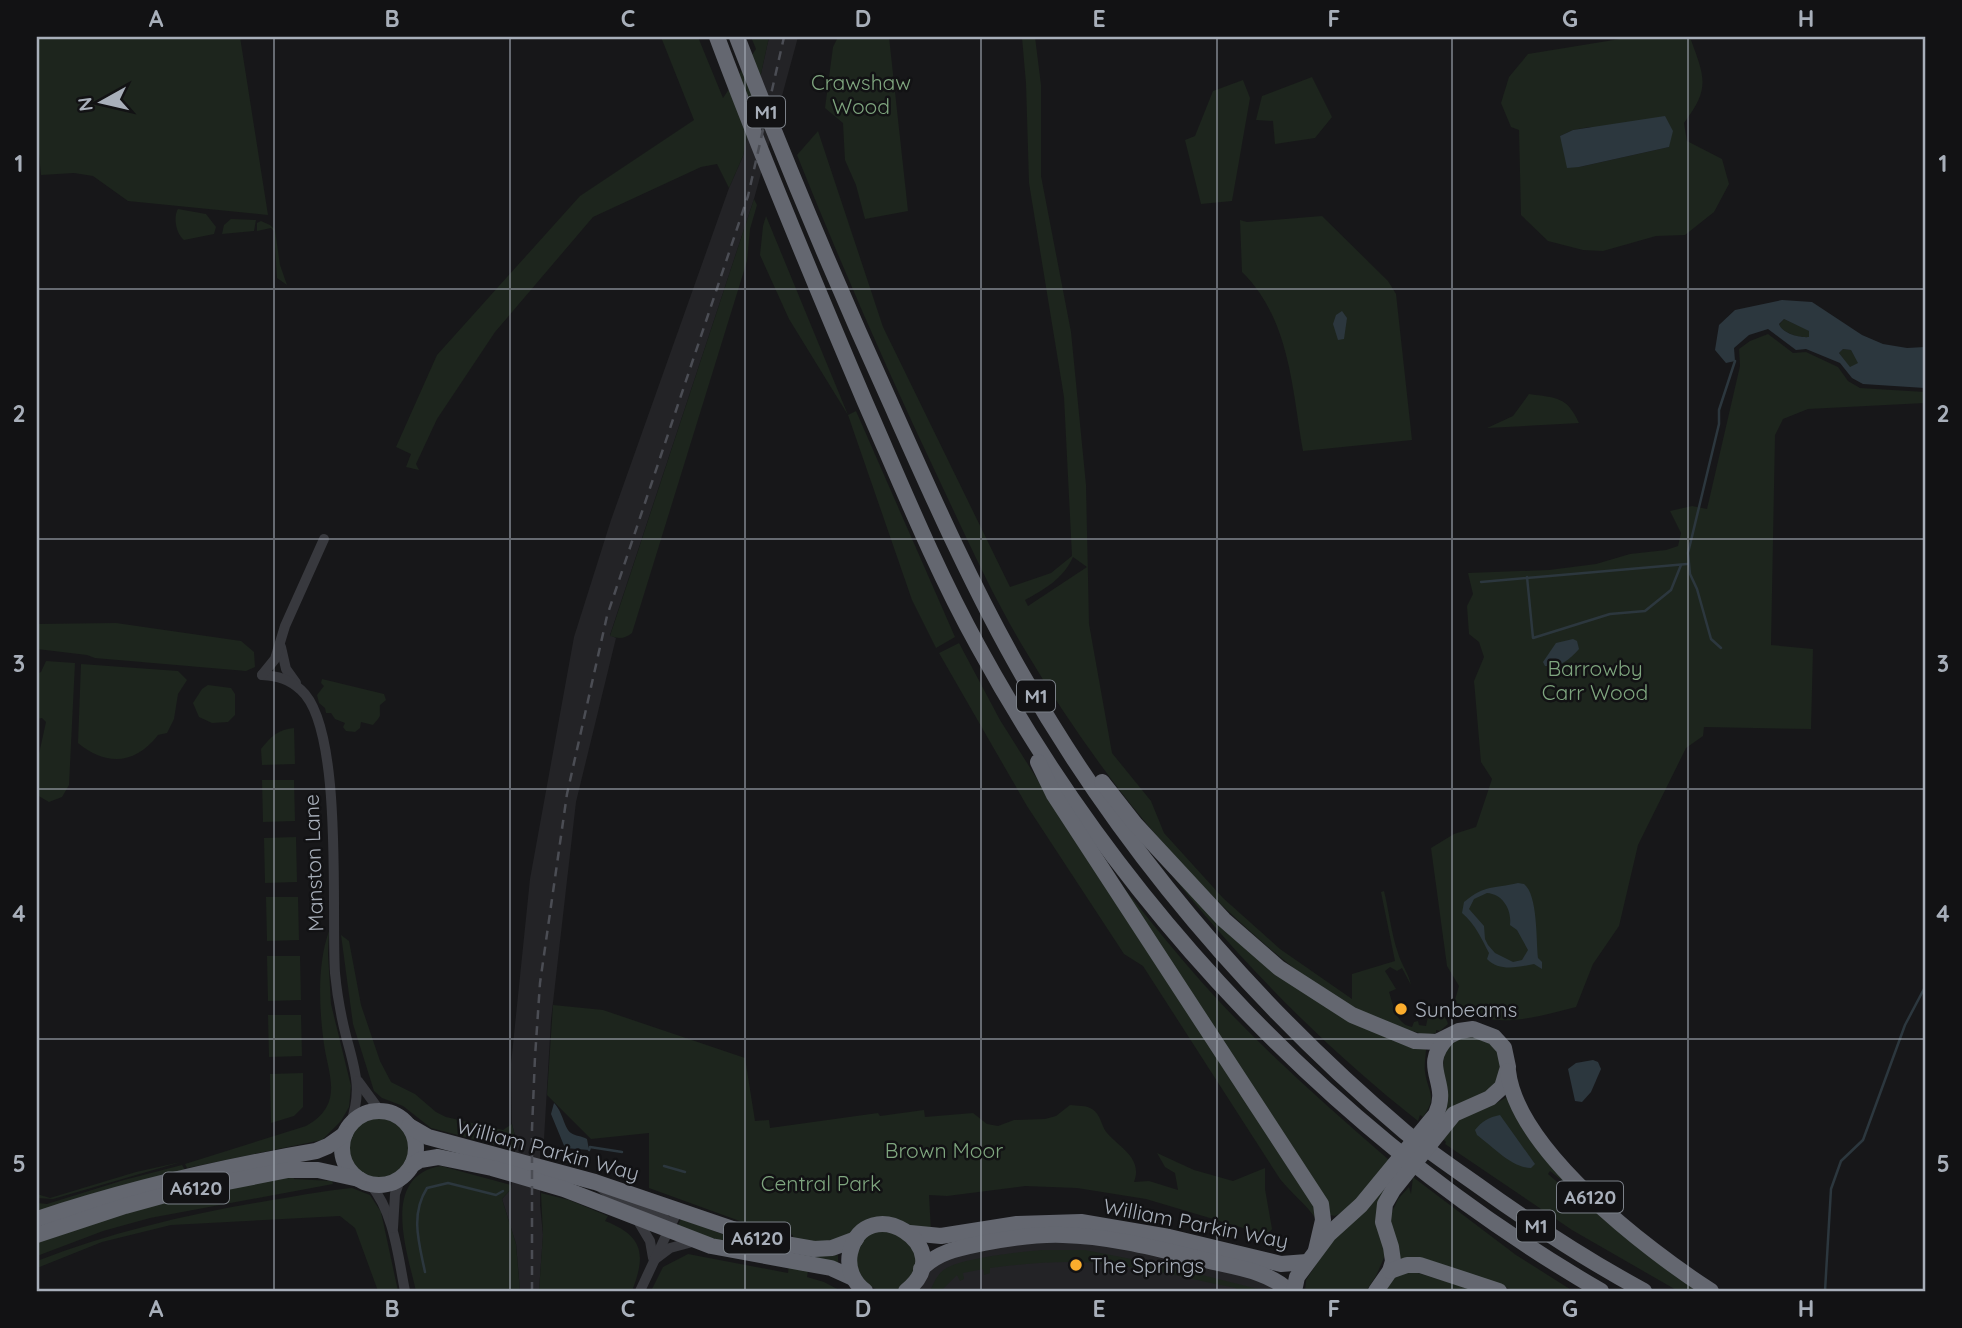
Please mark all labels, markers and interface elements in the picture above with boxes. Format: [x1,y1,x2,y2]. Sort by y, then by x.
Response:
text: A [149,4,164,33]
text: B [384,4,400,33]
text: C [621,4,635,33]
text: D [855,4,871,33]
text: E [1092,4,1106,33]
text: F [1328,4,1340,33]
text: G [1562,4,1578,33]
text: H [1798,4,1814,33]
north arrow [66,66,136,136]
park label: Crawshaw Wood [811,69,911,119]
text: N [72,96,98,113]
road number: M1 [747,96,785,128]
text: 1 [15,149,23,178]
text: 1 [1939,149,1947,178]
text: 2 [12,399,26,428]
text: 2 [1936,399,1950,428]
text: 3 [13,649,25,678]
text: 3 [1937,649,1949,678]
park label: Barrowby Carr Wood [1542,655,1648,705]
road number: M1 [1017,680,1055,712]
street label: Manston Lane [298,794,328,932]
text: 4 [12,899,26,928]
text: 4 [1936,899,1950,928]
place label: Sunbeams [1415,996,1517,1022]
marker: Sunbeams [1393,1001,1409,1017]
street label: William Parkin Way [454,1112,642,1186]
park label: Brown Moor [885,1137,1003,1163]
text: 5 [12,1149,26,1178]
text: 5 [1936,1149,1950,1178]
park label: Central Park [761,1170,881,1196]
road number: A6120 [163,1172,229,1204]
road number: A6120 [1557,1182,1623,1212]
street label: William Parkin Way [1101,1192,1291,1254]
road number: M1 [1517,1210,1555,1242]
road number: A6120 [724,1222,790,1254]
place label: The Springs [1090,1252,1204,1278]
marker: The Springs [1068,1257,1084,1273]
text: A [149,1294,164,1323]
text: B [384,1294,400,1323]
text: C [621,1294,635,1323]
text: D [855,1294,871,1323]
text: E [1092,1294,1106,1323]
text: F [1328,1294,1340,1323]
text: G [1562,1294,1578,1323]
text: H [1798,1294,1814,1323]

